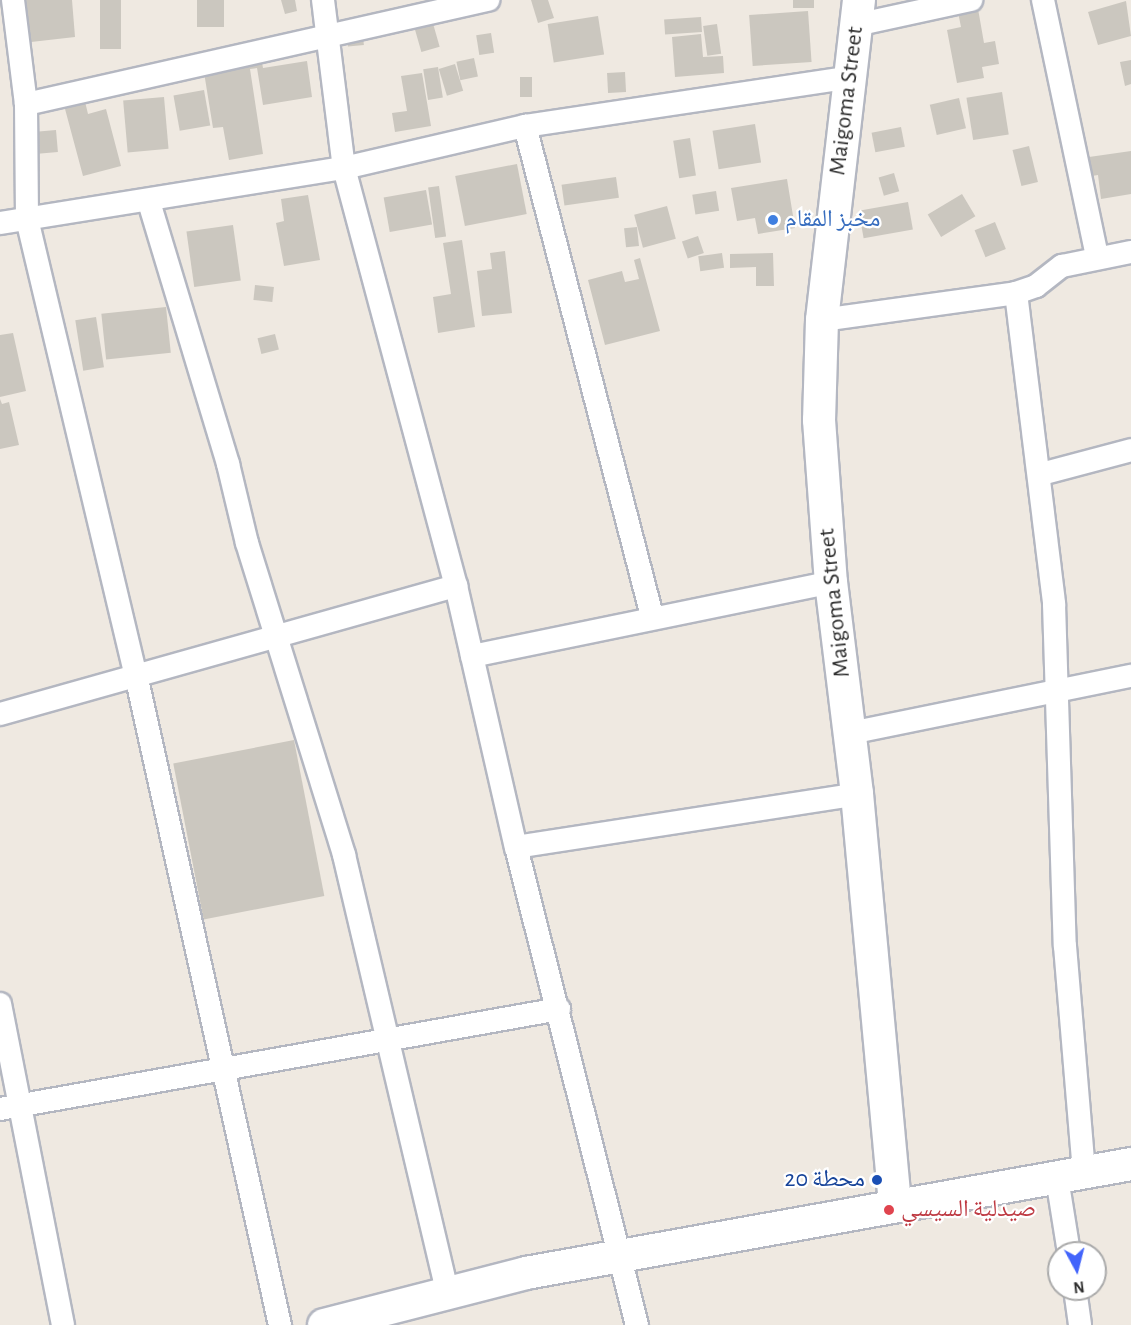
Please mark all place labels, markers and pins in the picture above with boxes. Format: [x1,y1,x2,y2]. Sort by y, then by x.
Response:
place label: مخبز المقام [785,206,880,234]
marker: مخبز المقام [766,213,780,227]
place label: محطة 20 [785,1166,865,1194]
marker: محطة 20 [870,1173,884,1187]
place label: صيدلية السيسي [901,1196,1036,1224]
marker: صيدلية السيسي [882,1203,896,1217]

